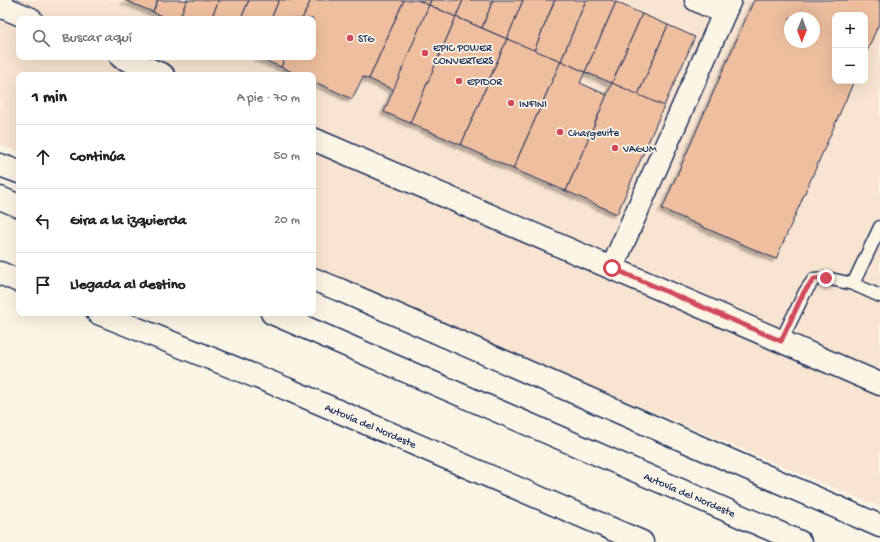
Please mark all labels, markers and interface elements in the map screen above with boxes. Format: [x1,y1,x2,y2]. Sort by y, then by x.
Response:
north arrow [784,12,820,48]
map controls [832,12,868,84]
button: + [832,12,868,48]
search box [16,16,316,60]
icon: search [30,27,52,49]
text: Buscar aquí [62,29,132,47]
marker: STG [345,33,355,43]
place label: STG [358,34,375,46]
place label: EPIC POWER CONVERTERS [433,43,494,68]
marker: EPIC POWER CONVERTERS [420,48,430,58]
button: − [832,48,868,84]
marker: EPIDOR [454,76,464,86]
place label: EPIDOR [467,77,503,89]
text: 1 min [32,88,67,108]
text: A pie · 70 m [237,91,300,106]
marker: INFINI [506,98,516,108]
place label: INFINI [519,99,547,111]
marker: Chargevite [555,127,565,137]
place label: Chargevite [568,128,620,140]
marker: VAGUM [610,143,620,153]
place label: VAGUM [622,144,657,156]
icon: ahead [32,146,54,168]
text: Continúa [70,148,125,166]
text: 50 m [273,149,300,164]
icon: left [32,210,54,232]
text: Gira a la izquierda [70,212,186,230]
text: 20 m [274,213,300,228]
route start [603,259,621,277]
route end [817,269,835,287]
icon: arrive [32,274,54,296]
text: Llegada al destino [70,276,186,294]
street label: Autovía del Nordeste [323,402,418,452]
street label: Autovía del Nordeste [642,471,737,521]

